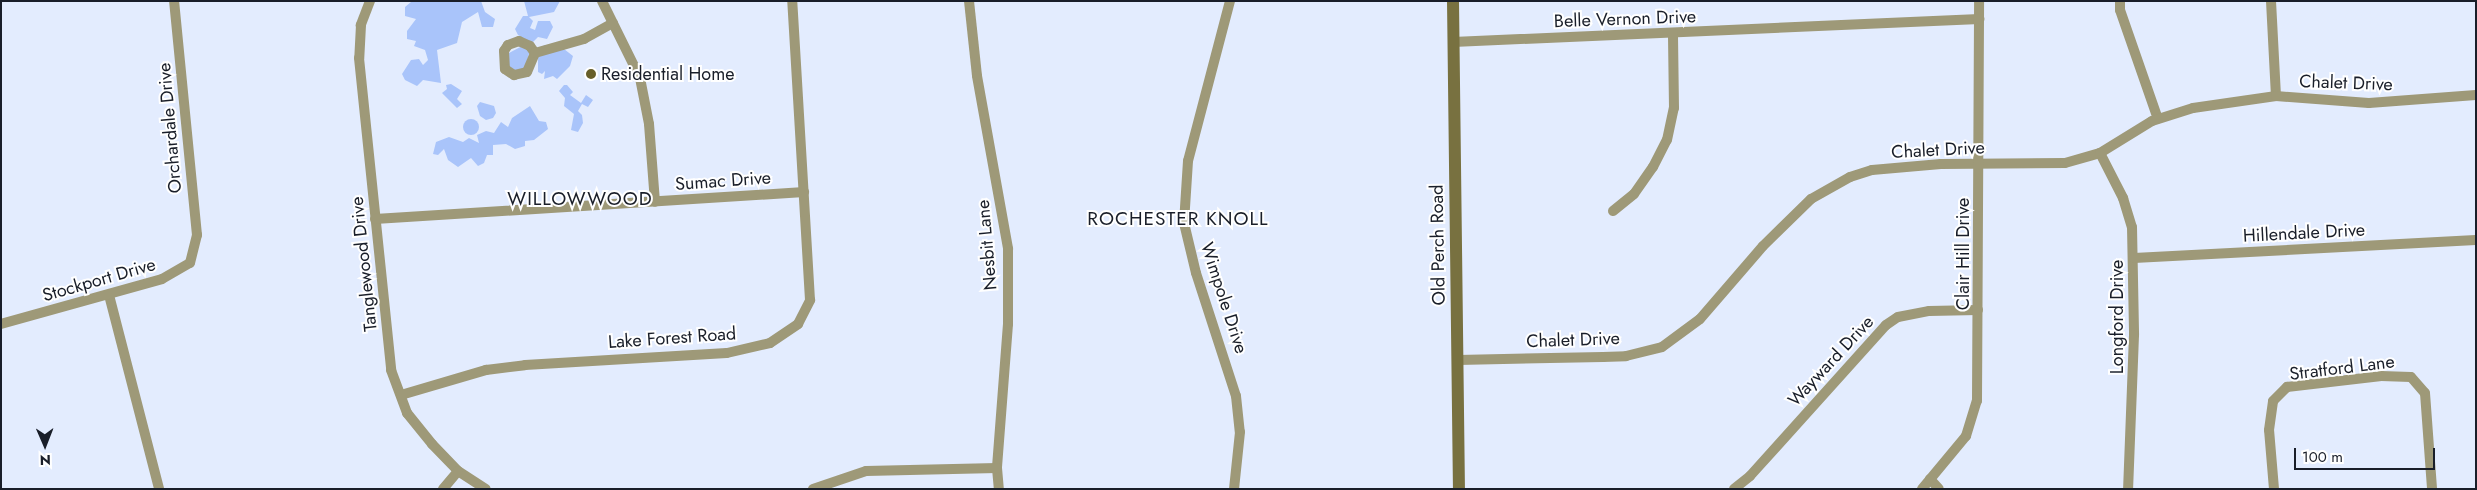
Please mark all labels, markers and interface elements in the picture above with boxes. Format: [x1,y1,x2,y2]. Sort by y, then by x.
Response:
street label: Belle Vernon Drive [1554,6,1696,32]
street label: Orchardale Drive [154,62,186,194]
place label: Residential Home [601,63,734,85]
marker: Residential Home [585,68,597,80]
street label: Chalet Drive [2299,71,2393,95]
street label: Chalet Drive [1891,137,1985,163]
street label: Sumac Drive [674,167,772,195]
street label: Old Perch Road [1426,184,1450,306]
district label: WILLOWWOOD [506,188,654,210]
street label: Tanglewood Drive [346,196,382,332]
street label: Clair Hill Drive [1952,198,1974,310]
street label: Nesbit Lane [972,199,1002,291]
district label: ROCHESTER KNOLL [1085,208,1271,230]
street label: Hillendale Drive [2242,219,2366,247]
street label: Wimpole Drive [1196,240,1252,356]
street label: Stockport Drive [40,254,158,306]
street label: Longford Drive [2106,260,2128,374]
street label: Wayward Drive [1784,311,1878,411]
street label: Lake Forest Road [607,323,737,353]
street label: Chalet Drive [1526,328,1620,352]
street label: Stratford Lane [2288,351,2396,385]
north arrow [20,420,70,470]
scale bar [2297,438,2438,470]
text: 100 m [2302,446,2343,468]
text: N [40,450,51,470]

